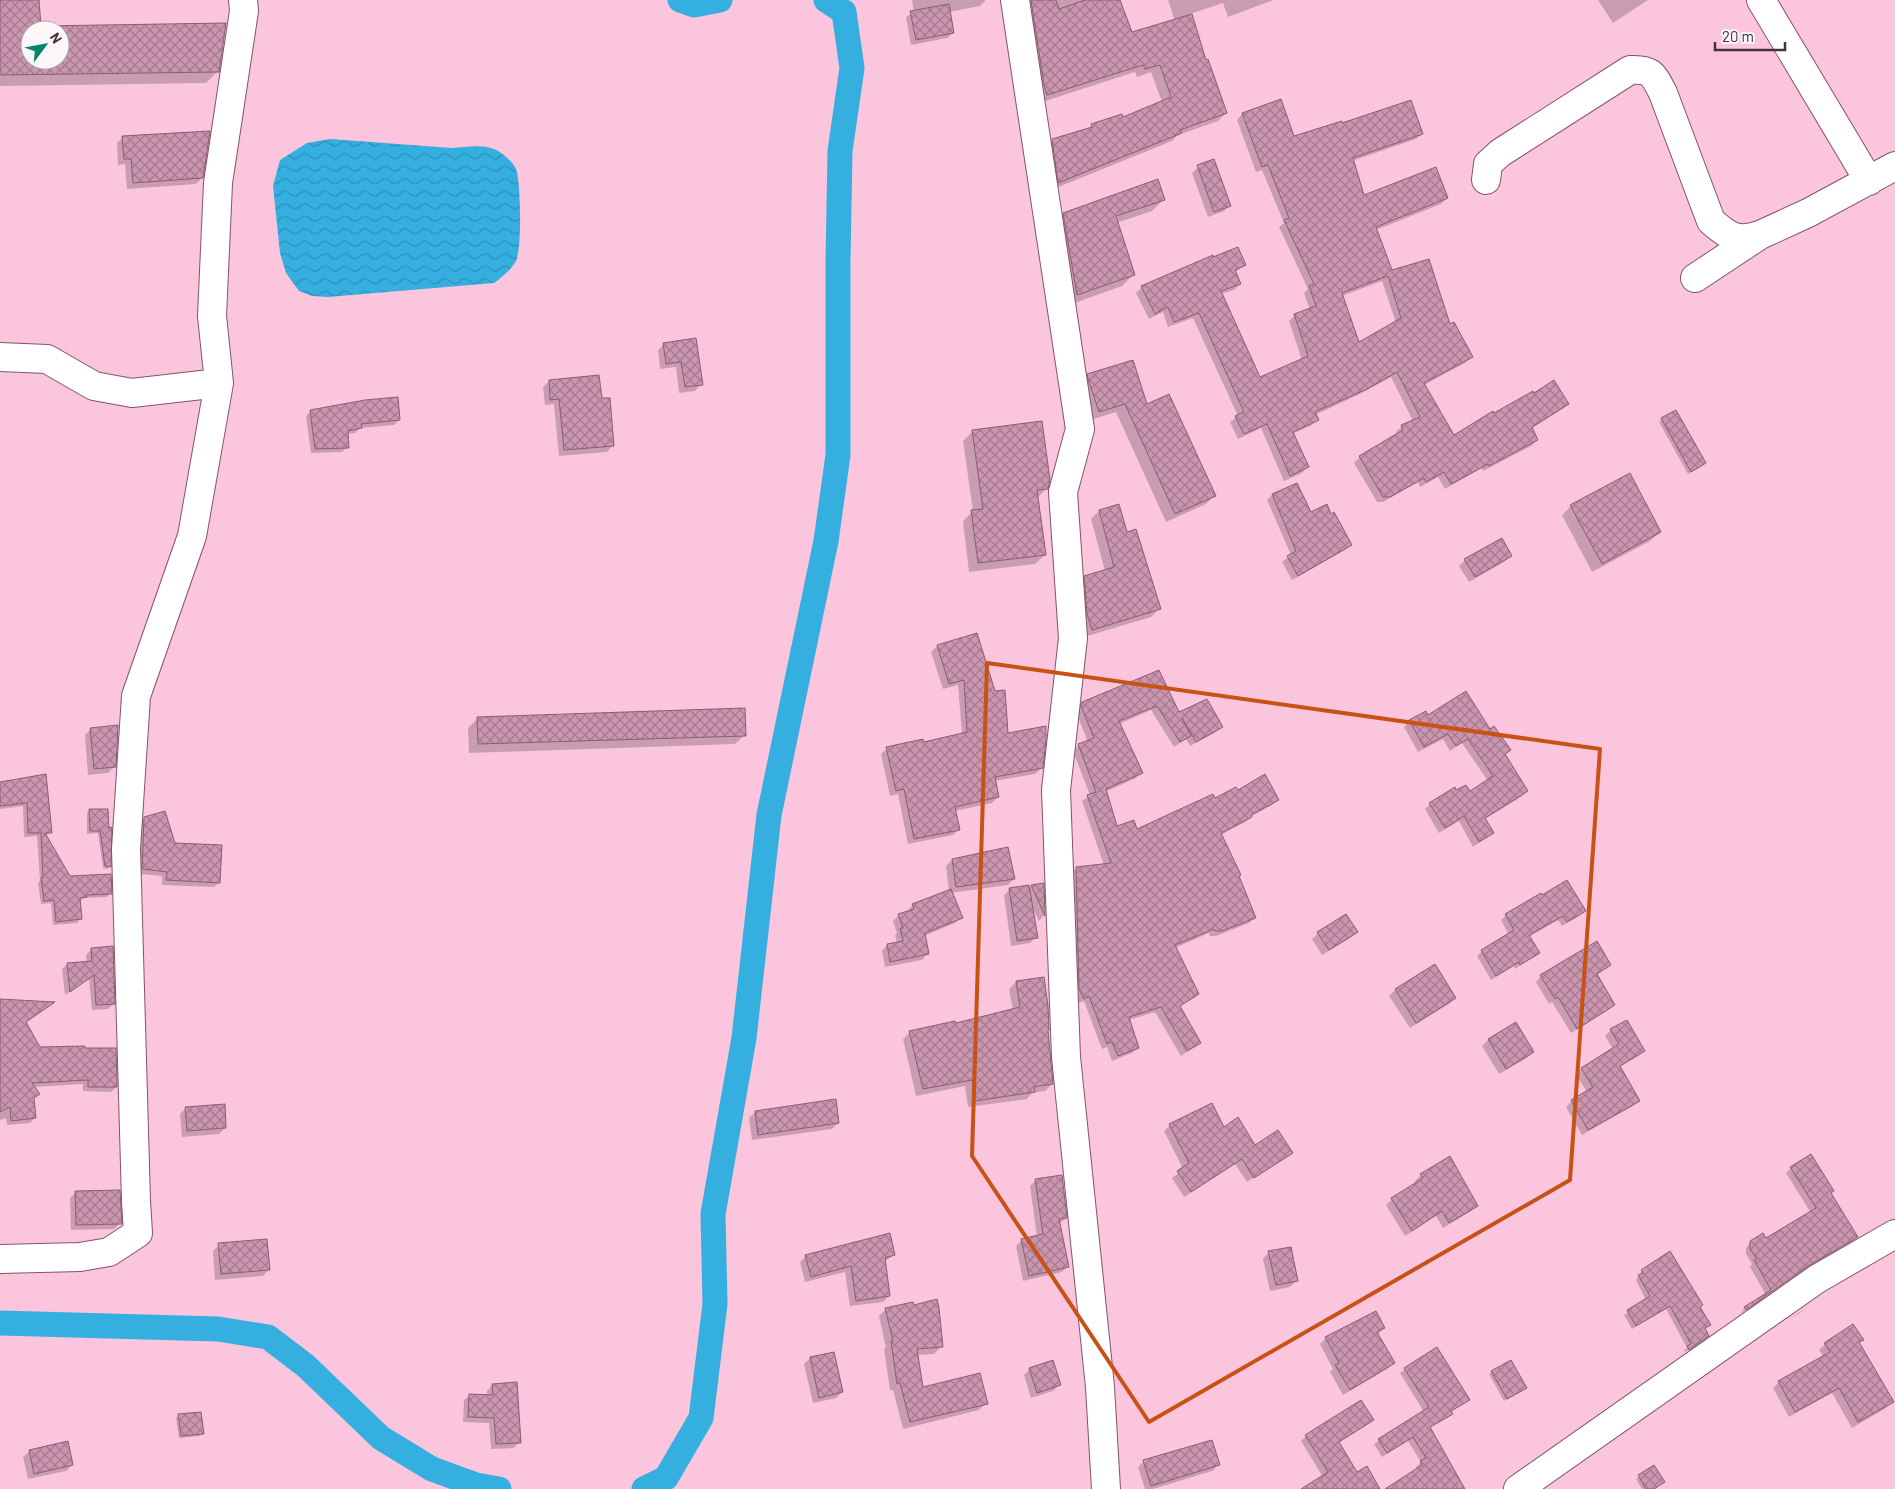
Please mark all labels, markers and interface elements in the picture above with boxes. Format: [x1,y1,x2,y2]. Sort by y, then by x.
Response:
north arrow [20,20,70,70]
scale bar [1715,20,1785,52]
text: 20 m [1722,27,1754,45]
text: N [47,29,66,46]

